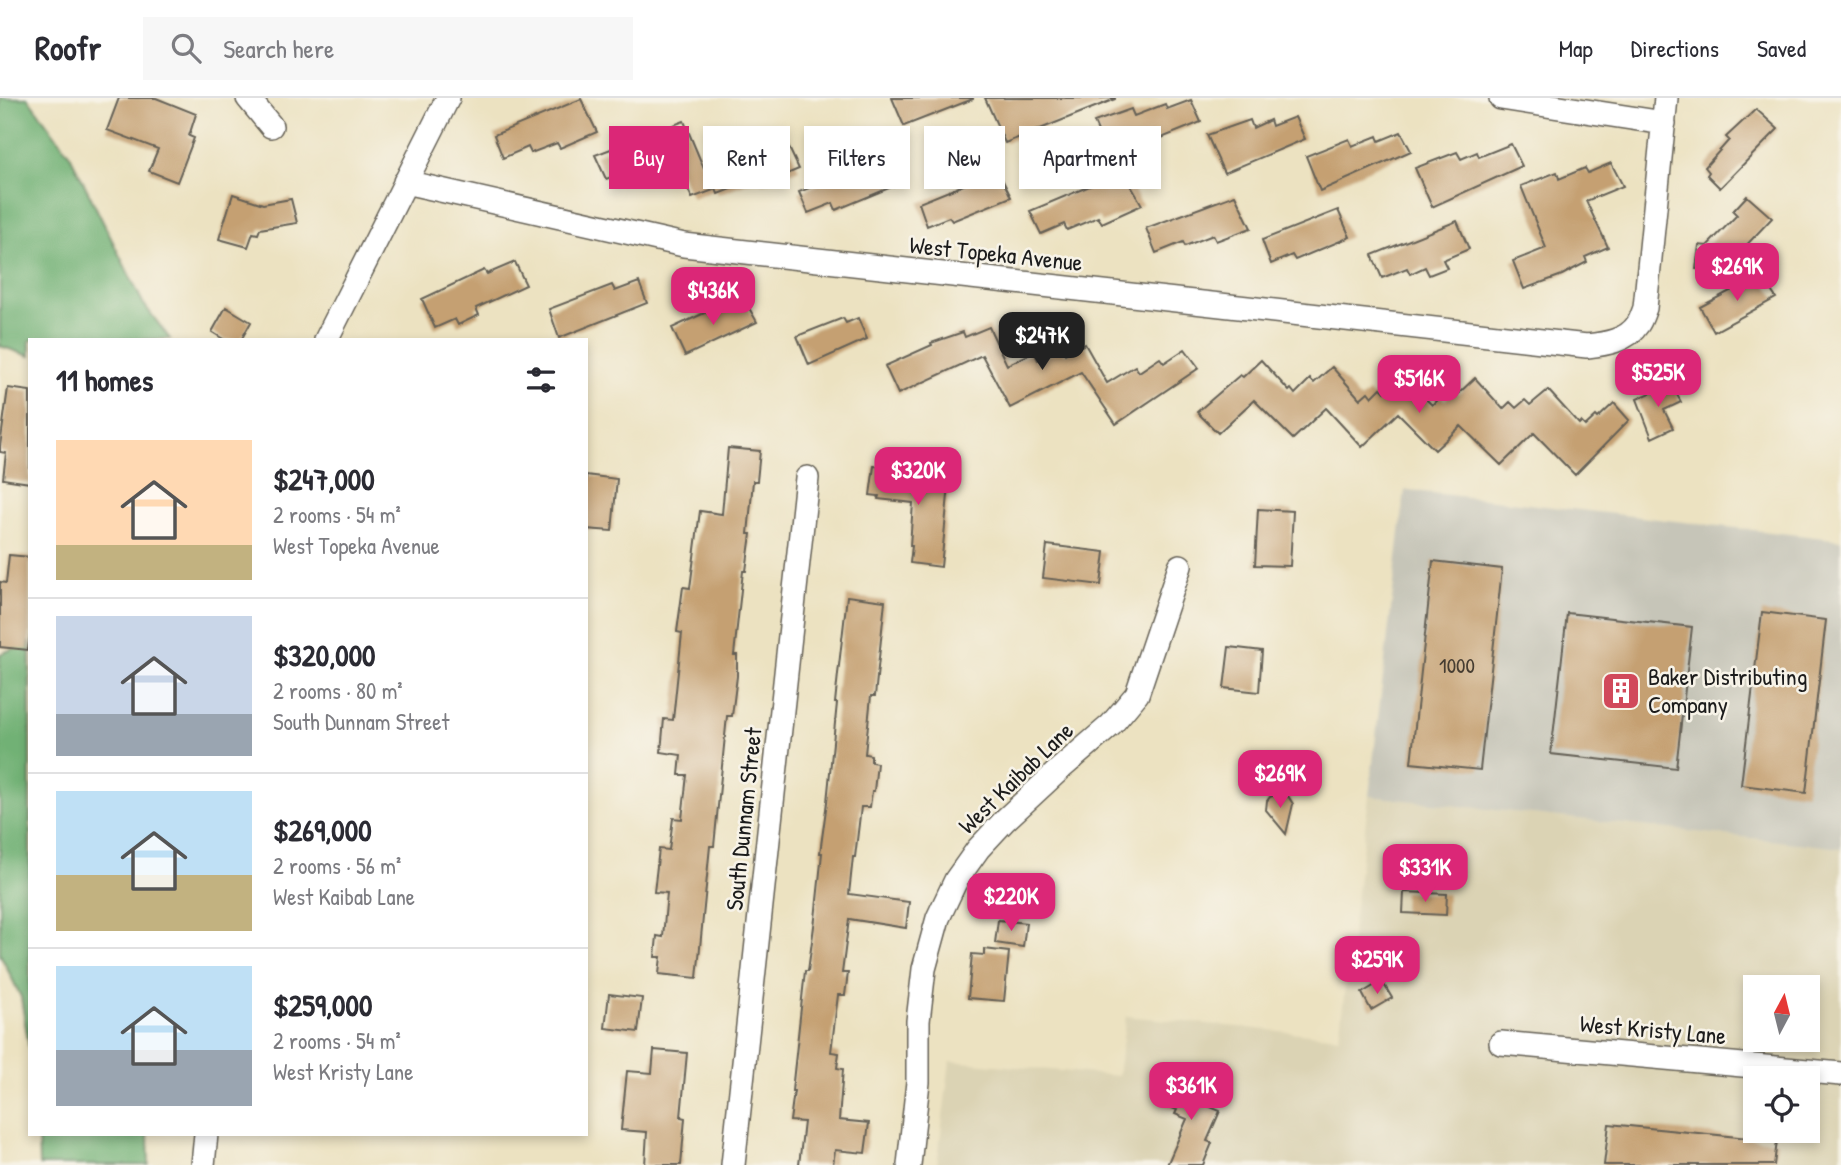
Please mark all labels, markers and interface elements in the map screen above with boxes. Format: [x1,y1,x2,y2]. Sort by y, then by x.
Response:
search box [143,17,633,80]
text: Roofr [35,26,101,70]
icon: search [167,29,205,67]
text: Search here [223,31,334,66]
text: Map [1559,32,1593,64]
text: Directions [1631,32,1719,64]
text: Saved [1757,32,1806,64]
chip: Buy [609,126,689,189]
chip: Rent [703,126,790,189]
chip: Filters [804,126,910,189]
chip: New [924,126,1005,189]
chip: Apartment [1019,126,1161,189]
street label: West Topeka Avenue [908,228,1085,278]
pin: $269K [1688,244,1786,303]
text: $269K [1711,250,1763,281]
pin: $436K [664,268,762,327]
text: $436K [687,274,739,305]
pin: $247K [993,313,1091,372]
text: $247K [1015,319,1069,350]
pin: $525K [1609,350,1707,409]
pin: $516K [1370,356,1468,415]
text: $525K [1631,356,1685,387]
text: 11 homes [56,360,153,400]
icon: filters [522,361,560,399]
text: $516K [1394,362,1444,393]
pin: $320K [869,448,967,507]
text: $320K [890,454,946,485]
text: $247,000 [273,459,375,499]
icon: home [112,468,196,552]
text: 2 rooms · 54 m² [273,499,401,530]
text: West Topeka Avenue [273,530,440,561]
text: $320,000 [273,635,376,675]
icon: home [112,644,196,728]
house number: 1000 [1439,651,1475,680]
place label: Baker Distributing Company [1648,660,1807,720]
building icon: Baker Distributing Company [1600,670,1642,712]
text: 2 rooms · 80 m² [273,675,403,706]
text: South Dunnam Street [273,706,449,737]
street label: West Kaibab Lane [951,714,1080,840]
street label: South Dunnam Street [717,725,769,912]
pin: $269K [1231,750,1329,810]
text: $269K [1254,757,1306,788]
text: $269,000 [273,810,372,850]
icon: home [112,819,196,903]
pin: $331K [1376,844,1474,904]
text: 2 rooms · 56 m² [273,850,401,881]
text: $331K [1399,851,1451,882]
pin: $220K [962,874,1060,933]
text: $220K [983,880,1039,911]
text: West Kaibab Lane [273,881,415,912]
pin: $259K [1328,936,1426,996]
text: $259K [1351,943,1403,974]
north arrow [1743,975,1820,1052]
map controls [1743,975,1820,1143]
text: $259,000 [273,985,372,1025]
icon: home [112,994,196,1078]
street label: West Kristy Lane [1579,1007,1728,1051]
text: 2 rooms · 54 m² [273,1025,401,1056]
text: West Kristy Lane [273,1056,413,1087]
pin: $361K [1142,1062,1240,1122]
button: locate [1743,1066,1820,1143]
text: $361K [1165,1069,1217,1100]

